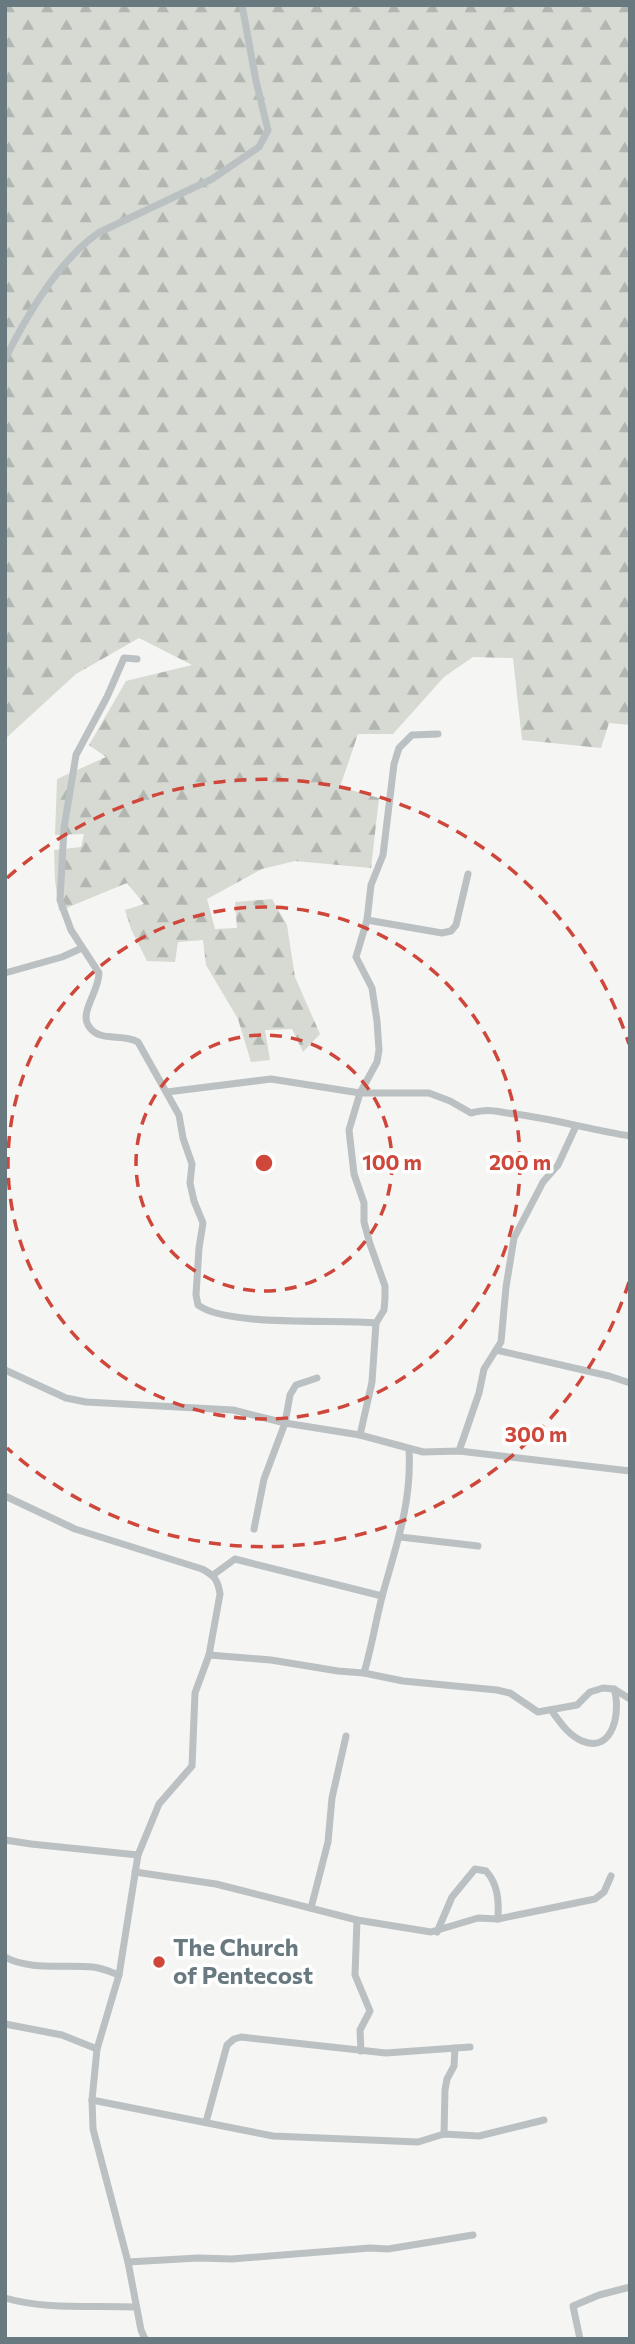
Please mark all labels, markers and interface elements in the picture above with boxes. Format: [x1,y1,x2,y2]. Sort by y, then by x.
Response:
text: 100 m [362,1149,422,1174]
text: 200 m [489,1149,551,1174]
centre of rings [252,1151,276,1175]
text: 300 m [505,1421,567,1446]
place label: The Church of Pentecost [173,1932,313,1989]
marker: The Church of Pentecost [151,1954,167,1970]

